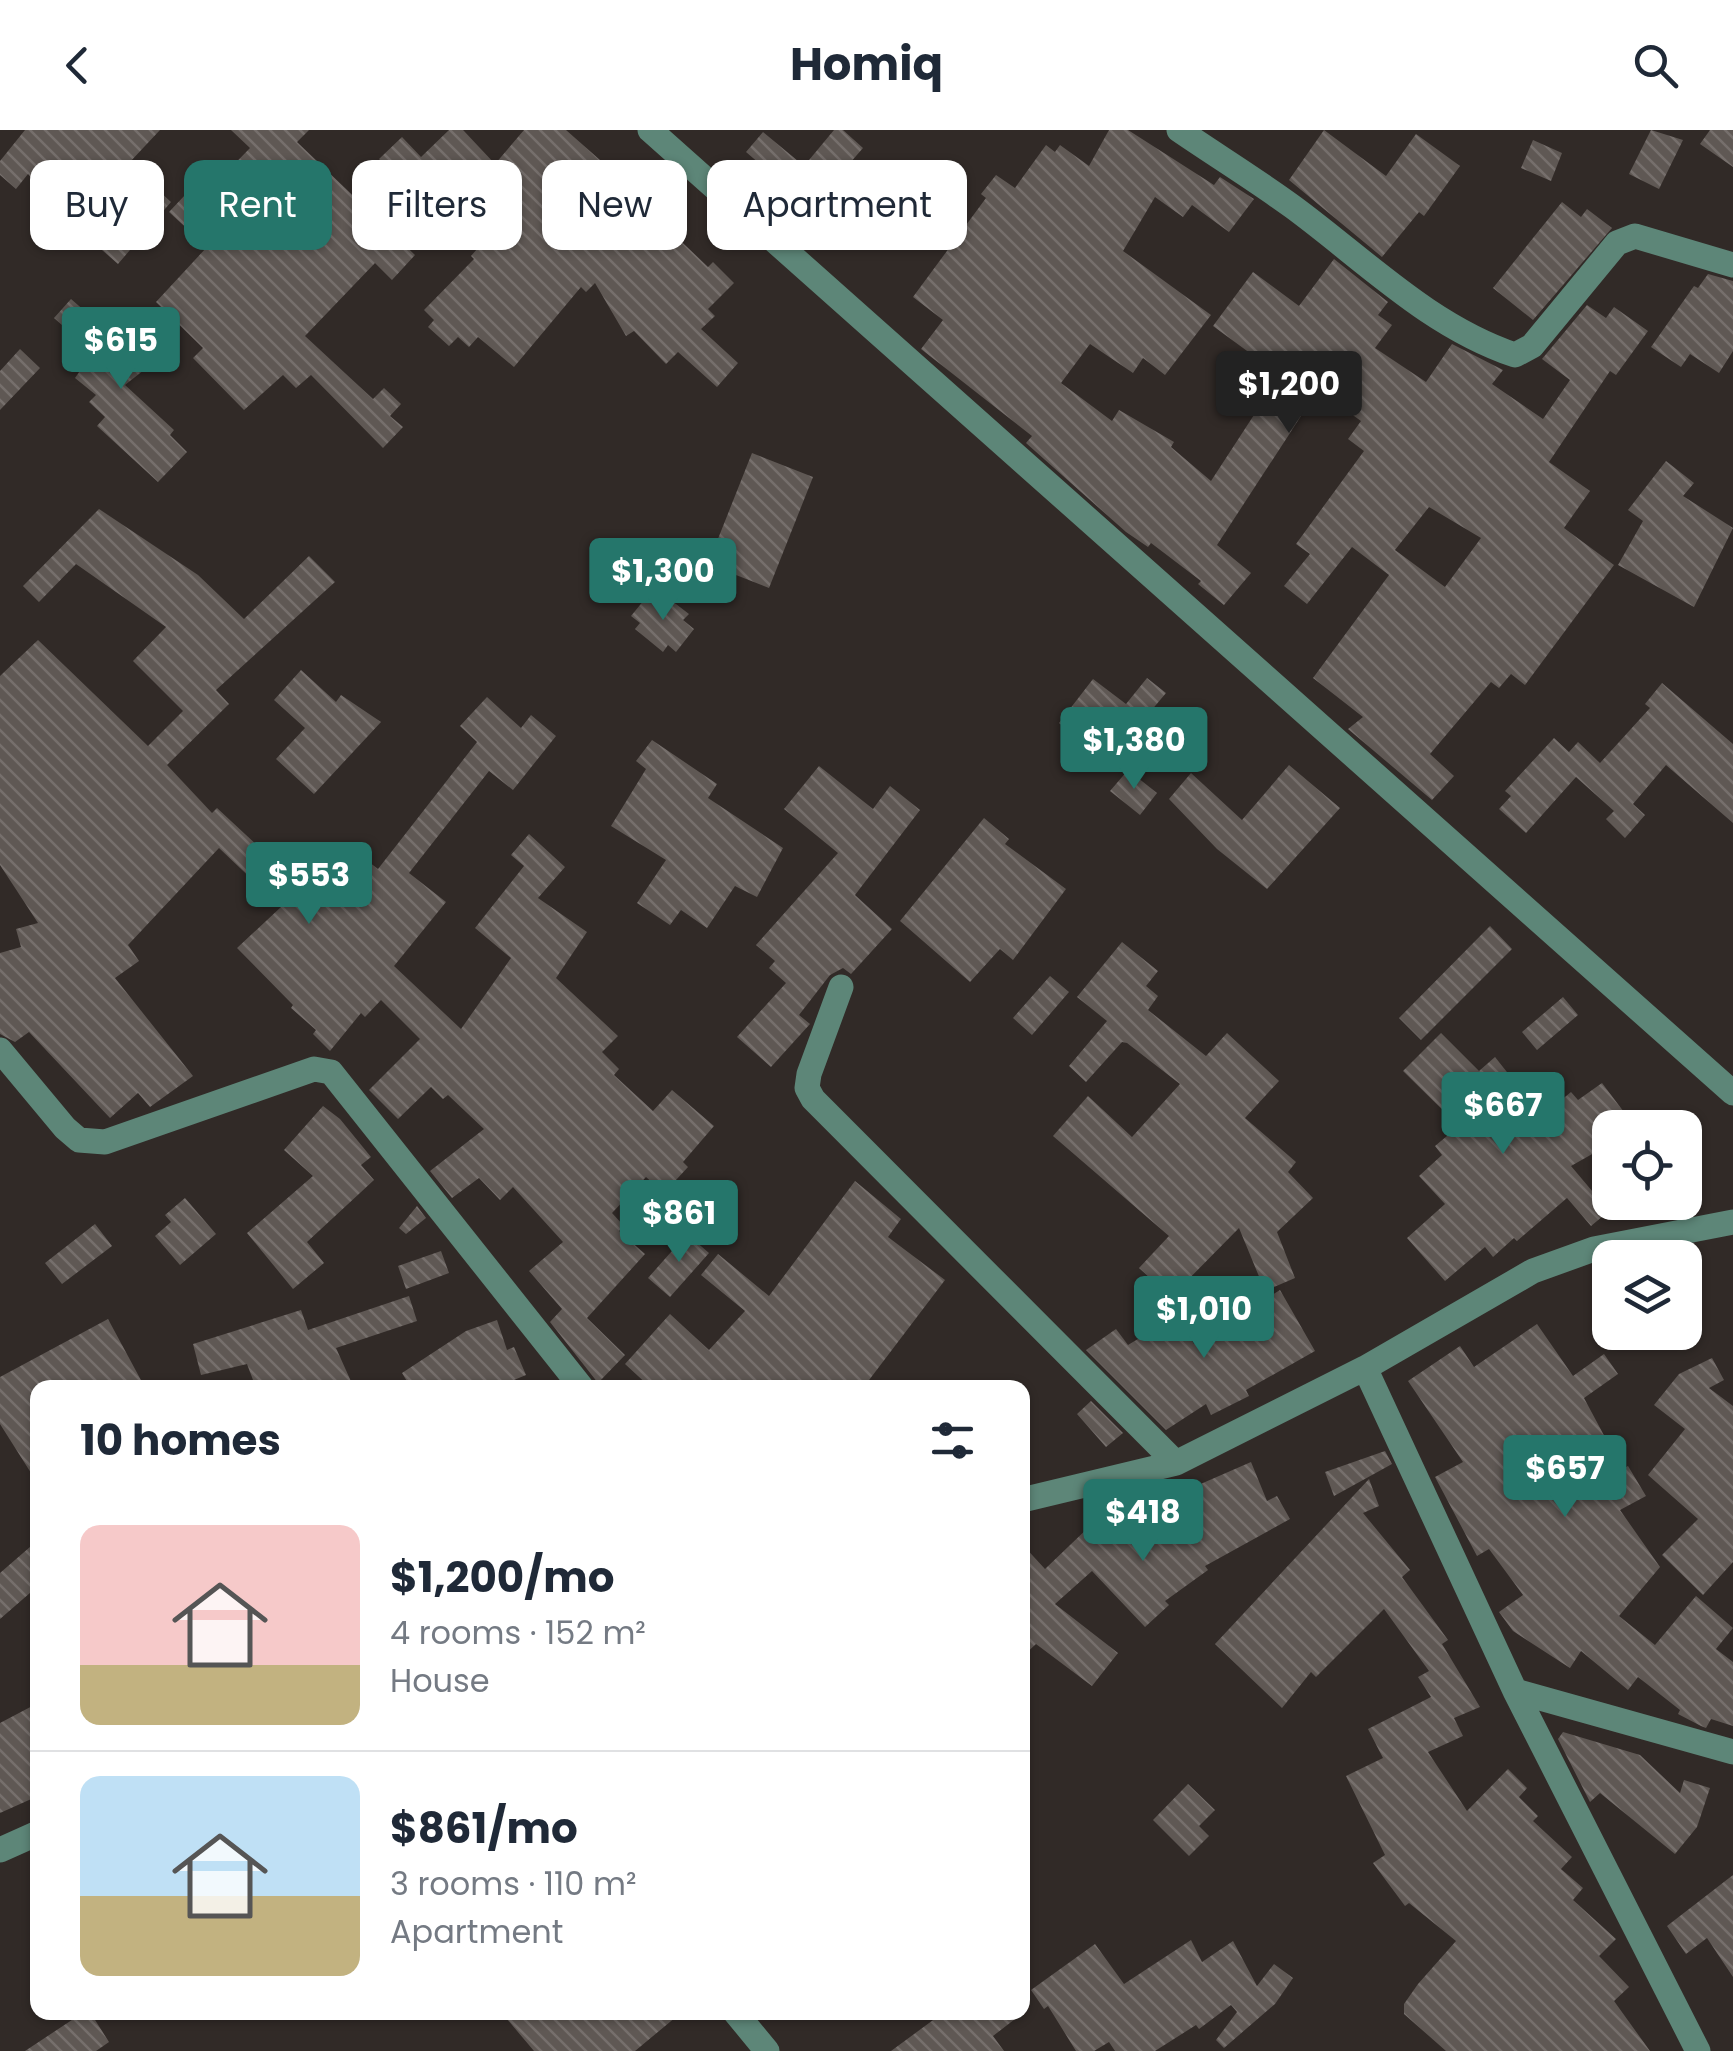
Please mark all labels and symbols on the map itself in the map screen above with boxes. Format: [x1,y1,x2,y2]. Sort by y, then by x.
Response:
pin: $615 [62,307,180,392]
pin: $1,200 [1208,351,1370,436]
pin: $1,300 [582,538,744,623]
pin: $1,380 [1053,707,1215,792]
pin: $553 [250,842,368,927]
pin: $667 [1444,1072,1562,1157]
pin: $861 [620,1180,738,1265]
pin: $1,010 [1123,1276,1285,1361]
pin: $657 [1506,1435,1624,1520]
pin: $418 [1084,1479,1202,1564]

